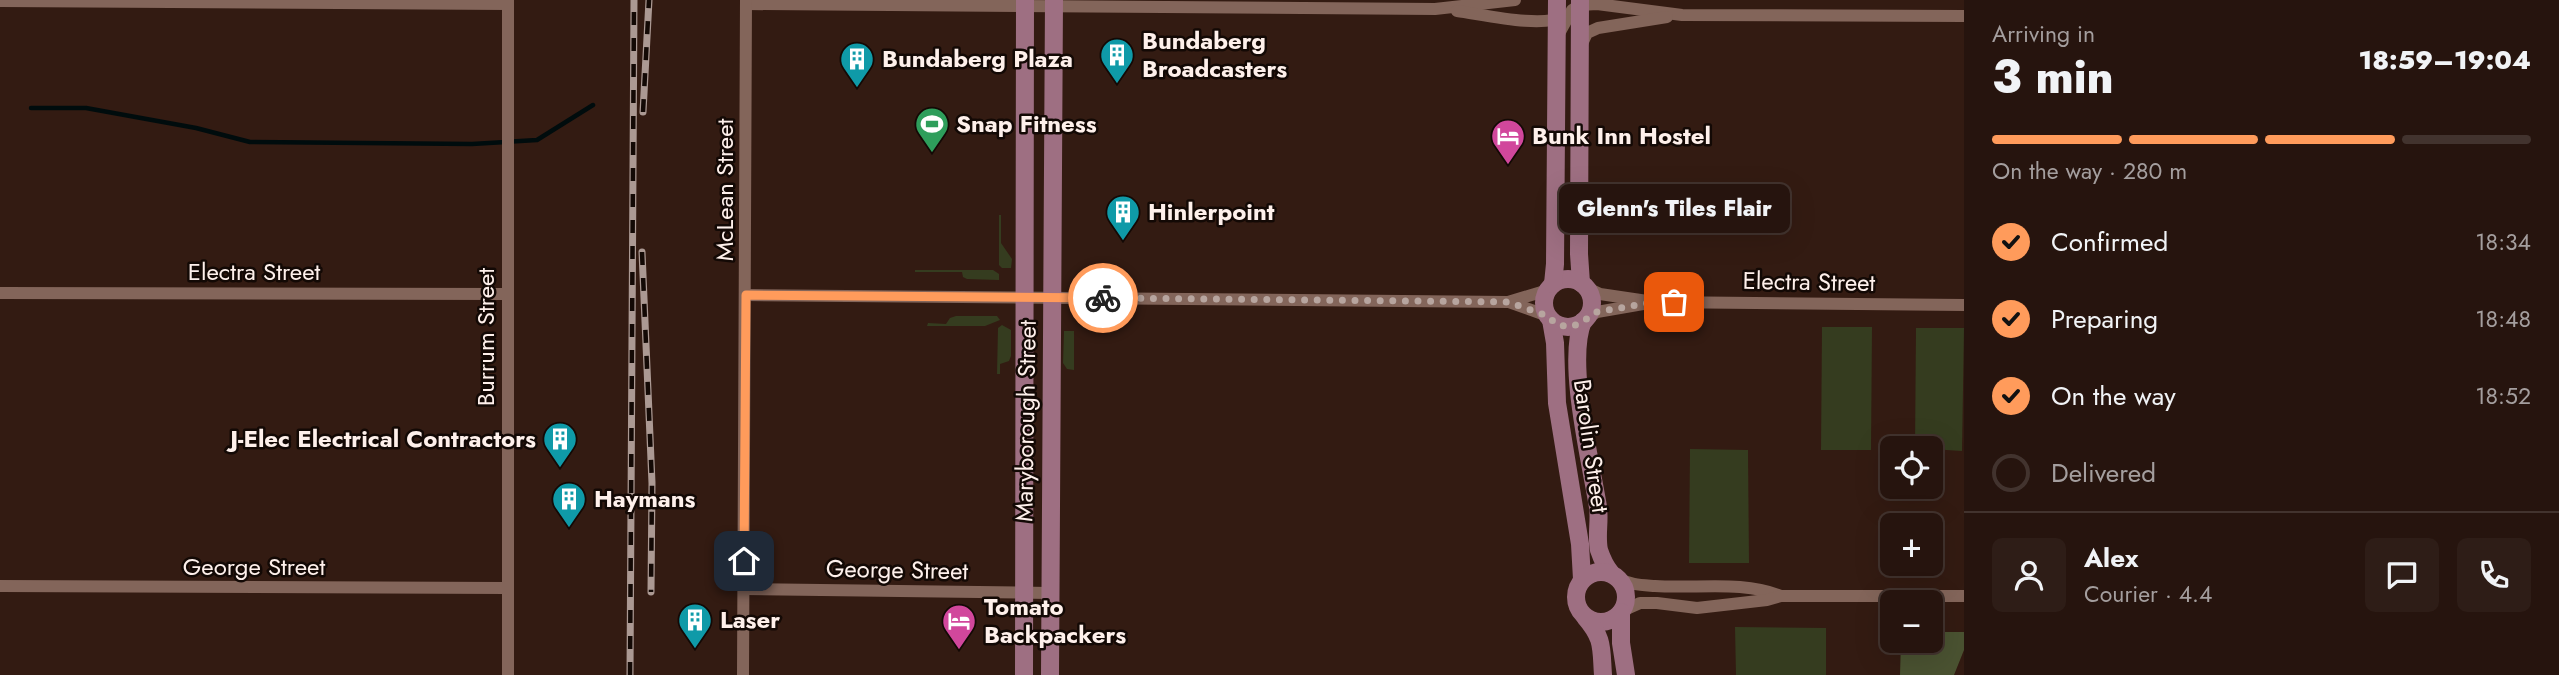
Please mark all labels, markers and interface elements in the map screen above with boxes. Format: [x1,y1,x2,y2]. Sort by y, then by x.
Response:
text: Arriving in [1992,17,2095,51]
place label: Bundaberg Broadcasters [1142,23,1287,86]
building icon: Bundaberg Broadcasters [1098,36,1136,85]
building icon: Bundaberg Plaza [838,40,876,89]
place label: Bundaberg Plaza [882,41,1073,76]
text: 18:59–19:04 [2358,41,2531,79]
text: 3 min [1992,44,2114,110]
sports icon: Snap Fitness [913,105,951,154]
place label: Snap Fitness [956,106,1097,141]
hotel icon: Bunk Inn Hostel [1489,117,1527,166]
street label: McLean Street [707,118,742,261]
place label: Bunk Inn Hostel [1532,118,1711,153]
text: On the way · 280 m [1992,154,2187,188]
callout: Glenn's Tiles Flair [1558,183,1790,232]
text: Glenn's Tiles Flair [1577,191,1772,225]
building icon: Hinlerpoint [1104,193,1142,242]
place label: Hinlerpoint [1148,194,1275,229]
icon: check [1992,223,2030,261]
text: Confirmed [2051,223,2168,261]
text: 18:34 [2475,225,2531,259]
street label: Electra Street [188,254,321,289]
courier [1068,263,1138,333]
street label: Electra Street [1742,263,1876,300]
street label: Burrum Street [468,268,503,406]
pin [1644,272,1704,332]
icon: bike [1084,279,1122,317]
icon: bag [1655,283,1693,321]
icon: check [1992,300,2030,338]
text: Preparing [2051,300,2158,338]
text: 18:48 [2475,302,2531,336]
street label: Maryborough Street [1006,320,1045,522]
street label: Barolin Street [1565,377,1618,515]
icon: check [1992,377,2030,415]
text: On the way [2051,377,2176,415]
text: 18:52 [2475,379,2531,413]
building icon: J-Elec Electrical Contractors [541,420,579,469]
place label: J-Elec Electrical Contractors [226,421,536,456]
map controls [1880,436,1943,653]
button: locate [1880,436,1943,499]
text: Delivered [2051,454,2156,492]
building icon: Haymans [550,480,588,529]
place label: Haymans [594,481,696,516]
button: + [1880,513,1943,576]
pin [714,531,774,591]
button: person [1992,538,2066,612]
button: chat [2365,538,2439,612]
button: phone [2457,538,2531,612]
text: Alex [2084,539,2138,577]
icon: home [725,542,763,580]
street label: George Street [183,549,325,584]
street label: George Street [825,551,969,588]
text: Courier · 4.4 [2084,577,2212,611]
place label: Tomato Backpackers [984,589,1126,652]
button: − [1880,590,1943,653]
building icon: Laser [676,601,714,650]
place label: Laser [720,602,780,637]
hotel icon: Tomato Backpackers [940,602,978,651]

